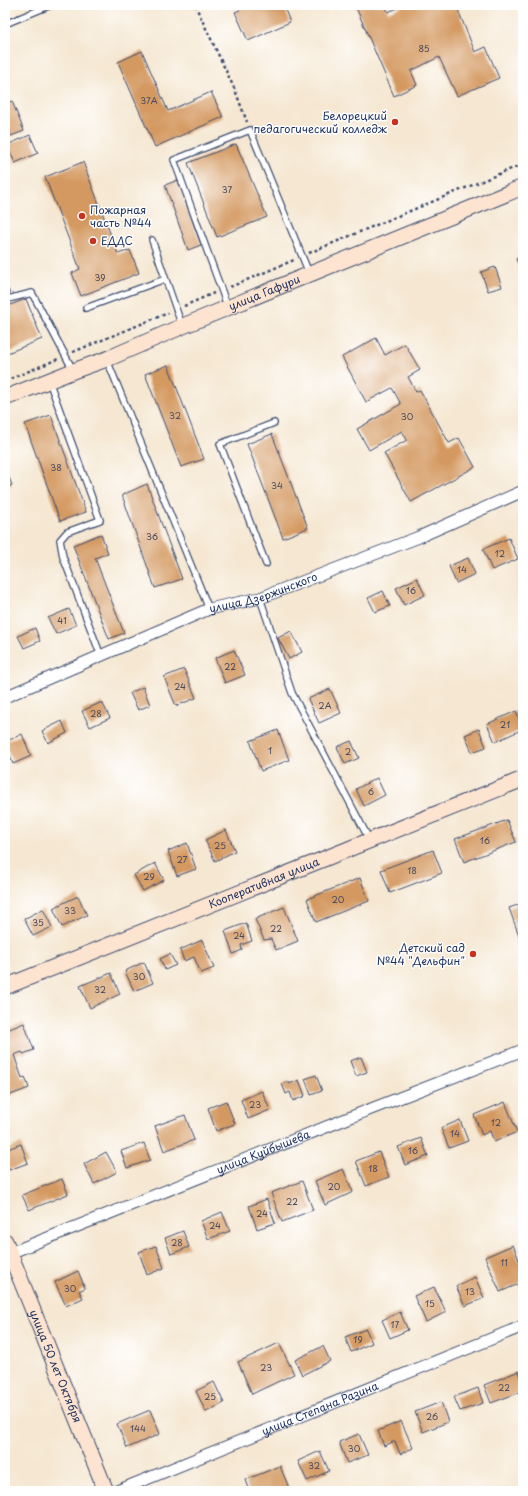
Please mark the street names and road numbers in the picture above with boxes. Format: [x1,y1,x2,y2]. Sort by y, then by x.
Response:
street label: улица Гафури [226,270,303,315]
street label: улица Дзержинского [208,568,320,617]
street label: Кооперативная улица [206,853,322,912]
street label: улица Куйбышева [214,1125,313,1178]
street label: улица 50 лет Октября [26,1307,87,1425]
street label: улица Степана Разина [259,1377,381,1439]

